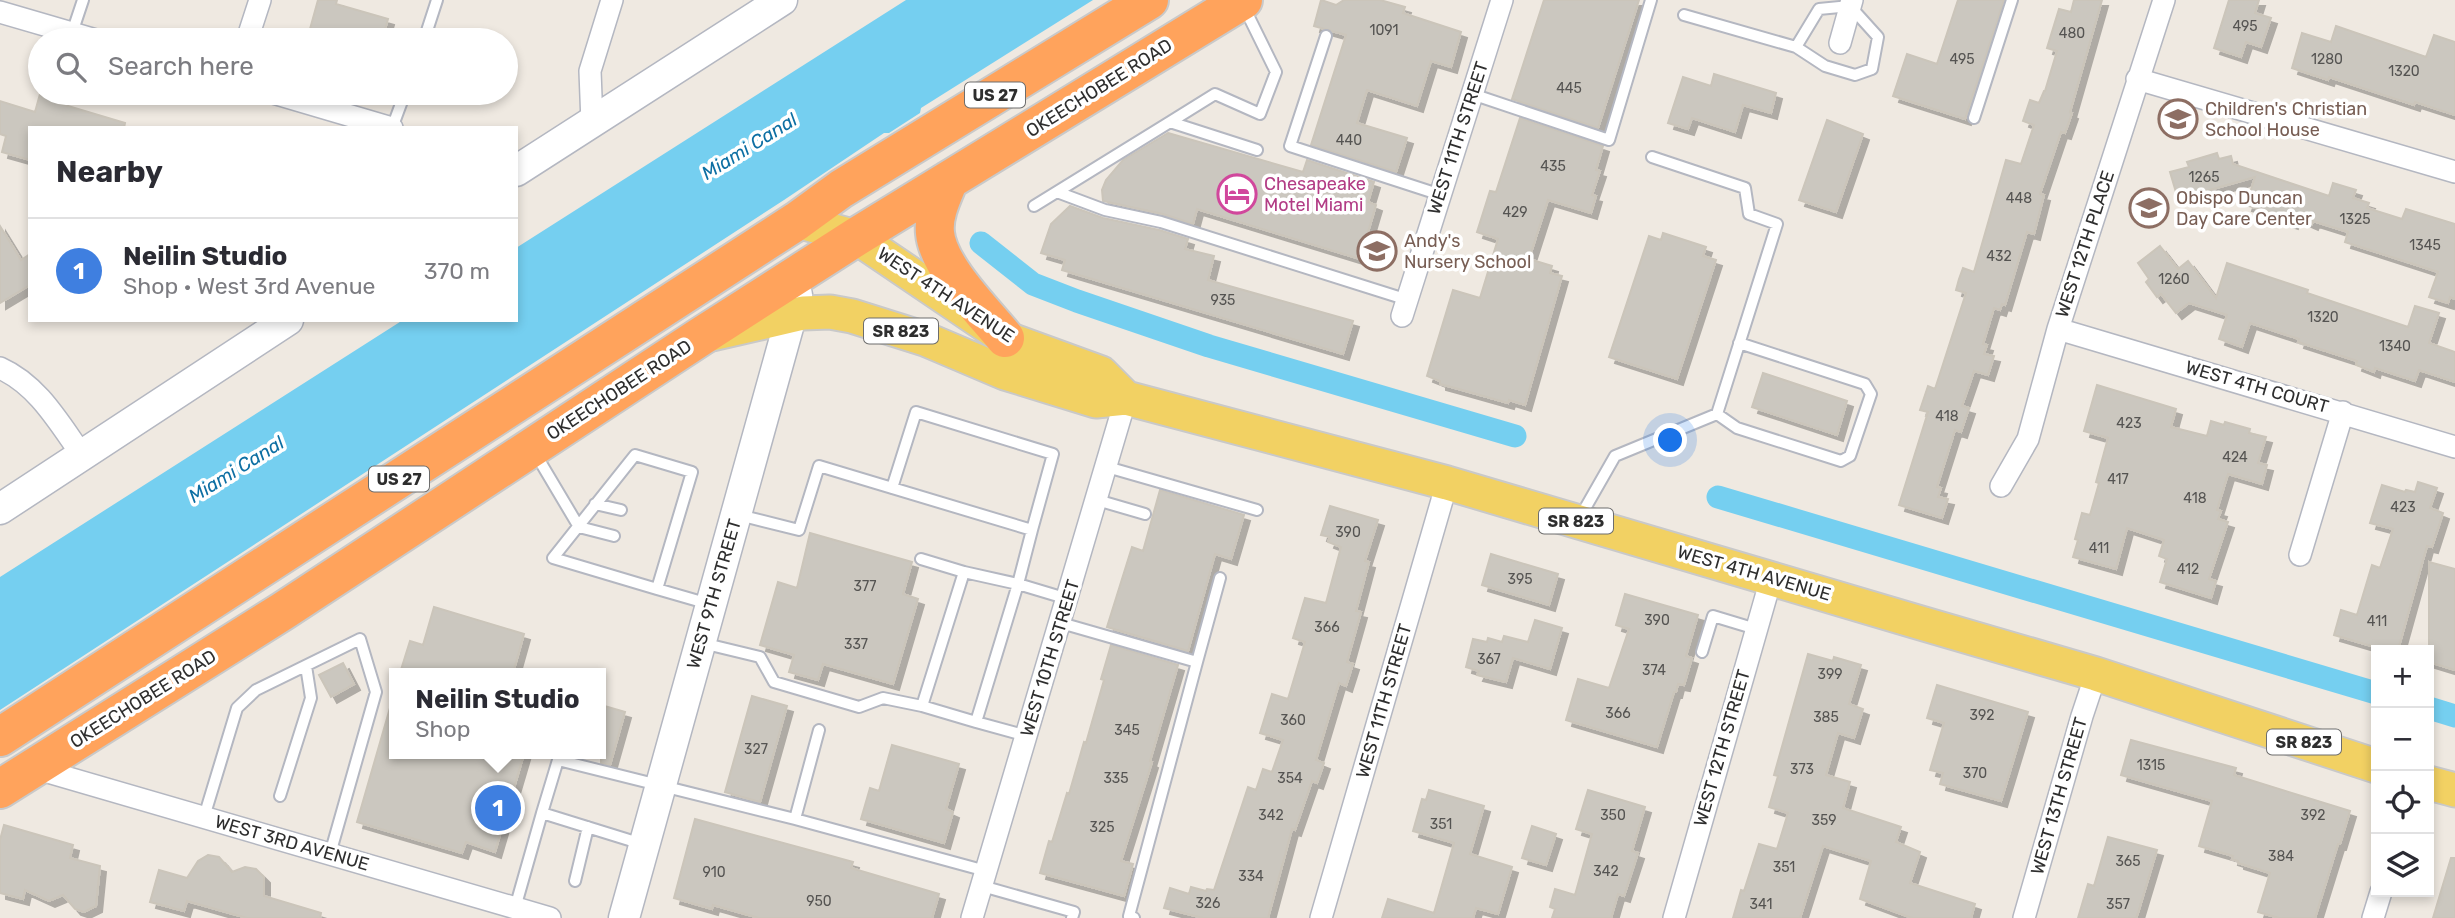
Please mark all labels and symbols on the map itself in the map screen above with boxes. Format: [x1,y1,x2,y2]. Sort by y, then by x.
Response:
house number: 495 [2232,18,2258,35]
house number: 1091 [1369,22,1399,39]
house number: 480 [2059,25,2085,42]
street label: OKEECHOBEE ROAD [1022,34,1176,142]
house number: 495 [1949,51,1975,68]
house number: 1280 [2311,51,2343,68]
street label: WEST 11TH STREET [1423,59,1493,217]
house number: 1320 [2388,63,2420,80]
house number: 445 [1556,80,1582,97]
road number: US 27 [965,82,1025,108]
school or university icon: Children's Christian School House [2157,98,2199,140]
place label: Children's Christian School House [2205,98,2367,141]
water label: Miami Canal [697,108,802,185]
house number: 440 [1336,132,1362,149]
house number: 435 [1540,158,1566,175]
street label: WEST 12TH PLACE [2051,168,2119,320]
house number: 1265 [2189,169,2219,186]
hotel icon: Chesapeake Motel Miami [1216,173,1258,215]
place label: Chesapeake Motel Miami [1264,173,1366,216]
school or university icon: Obispo Duncan Day Care Center [2128,187,2170,229]
place label: Obispo Duncan Day Care Center [2176,187,2312,230]
house number: 448 [2006,190,2032,207]
house number: 429 [1502,204,1528,221]
house number: 1325 [2340,211,2370,228]
school or university icon: Andy's Nursery School [1356,230,1398,272]
place label: Andy's Nursery School [1404,230,1531,273]
house number: 1345 [2409,237,2441,254]
street label: WEST 4TH AVENUE [873,243,1019,347]
house number: 432 [1986,248,2012,265]
house number: 1260 [2158,271,2190,288]
house number: 935 [1211,292,1235,309]
house number: 1320 [2307,309,2339,326]
road number: SR 823 [864,318,938,344]
street label: OKEECHOBEE ROAD [542,335,696,445]
house number: 1340 [2379,338,2411,355]
street label: WEST 4TH COURT [2183,356,2331,418]
house number: 418 [1935,408,1959,425]
house number: 423 [2116,415,2142,432]
your location [1653,423,1687,457]
water label: Miami Canal [184,431,289,508]
house number: 424 [2222,449,2248,466]
road number: US 27 [369,466,429,492]
house number: 417 [2107,471,2129,488]
house number: 418 [2183,490,2207,507]
house number: 423 [2390,499,2416,516]
road number: SR 823 [1539,508,1613,534]
street label: WEST 9TH STREET [682,517,746,671]
house number: 390 [1335,524,1361,541]
house number: 411 [2089,540,2109,557]
street label: WEST 4TH AVENUE [1675,541,1833,605]
house number: 412 [2177,561,2199,578]
house number: 395 [1507,571,1533,588]
street label: WEST 10TH STREET [1016,577,1084,739]
house number: 377 [854,578,876,595]
house number: 390 [1644,612,1670,629]
house number: 411 [2367,613,2387,630]
house number: 366 [1314,619,1340,636]
street label: WEST 11TH STREET [1351,621,1417,781]
house number: 337 [844,636,868,653]
street label: OKEECHOBEE ROAD [66,645,220,753]
house number: 367 [1477,651,1501,668]
house number: 374 [1642,662,1666,679]
house number: 399 [1817,666,1843,683]
street label: WEST 12TH STREET [1689,667,1755,829]
house number: 366 [1605,705,1631,722]
house number: 392 [1970,707,1994,724]
house number: 385 [1813,709,1839,726]
house number: 360 [1280,712,1306,729]
street label: WEST 13TH STREET [2026,715,2092,877]
house number: 345 [1114,722,1140,739]
road number: SR 823 [2267,730,2341,754]
house number: 327 [744,741,768,758]
house number: 1315 [2137,757,2165,774]
house number: 373 [1790,761,1814,778]
house number: 370 [1963,765,1987,782]
house number: 335 [1103,770,1129,787]
house number: 354 [1277,770,1303,787]
pin: 1 [475,782,521,834]
house number: 342 [1258,807,1284,824]
house number: 350 [1600,807,1626,824]
house number: 392 [2301,807,2325,824]
street label: WEST 3RD AVENUE [212,810,372,876]
house number: 359 [1811,812,1837,829]
house number: 351 [1430,816,1452,833]
house number: 325 [1090,819,1114,836]
house number: 384 [2268,848,2294,865]
house number: 365 [2115,853,2141,870]
house number: 351 [1773,859,1795,876]
house number: 342 [1593,863,1619,880]
house number: 910 [702,864,726,881]
house number: 334 [1238,868,1264,885]
house number: 950 [806,893,832,910]
house number: 326 [1195,895,1221,912]
house number: 341 [1750,896,1772,913]
house number: 357 [2106,896,2130,913]

